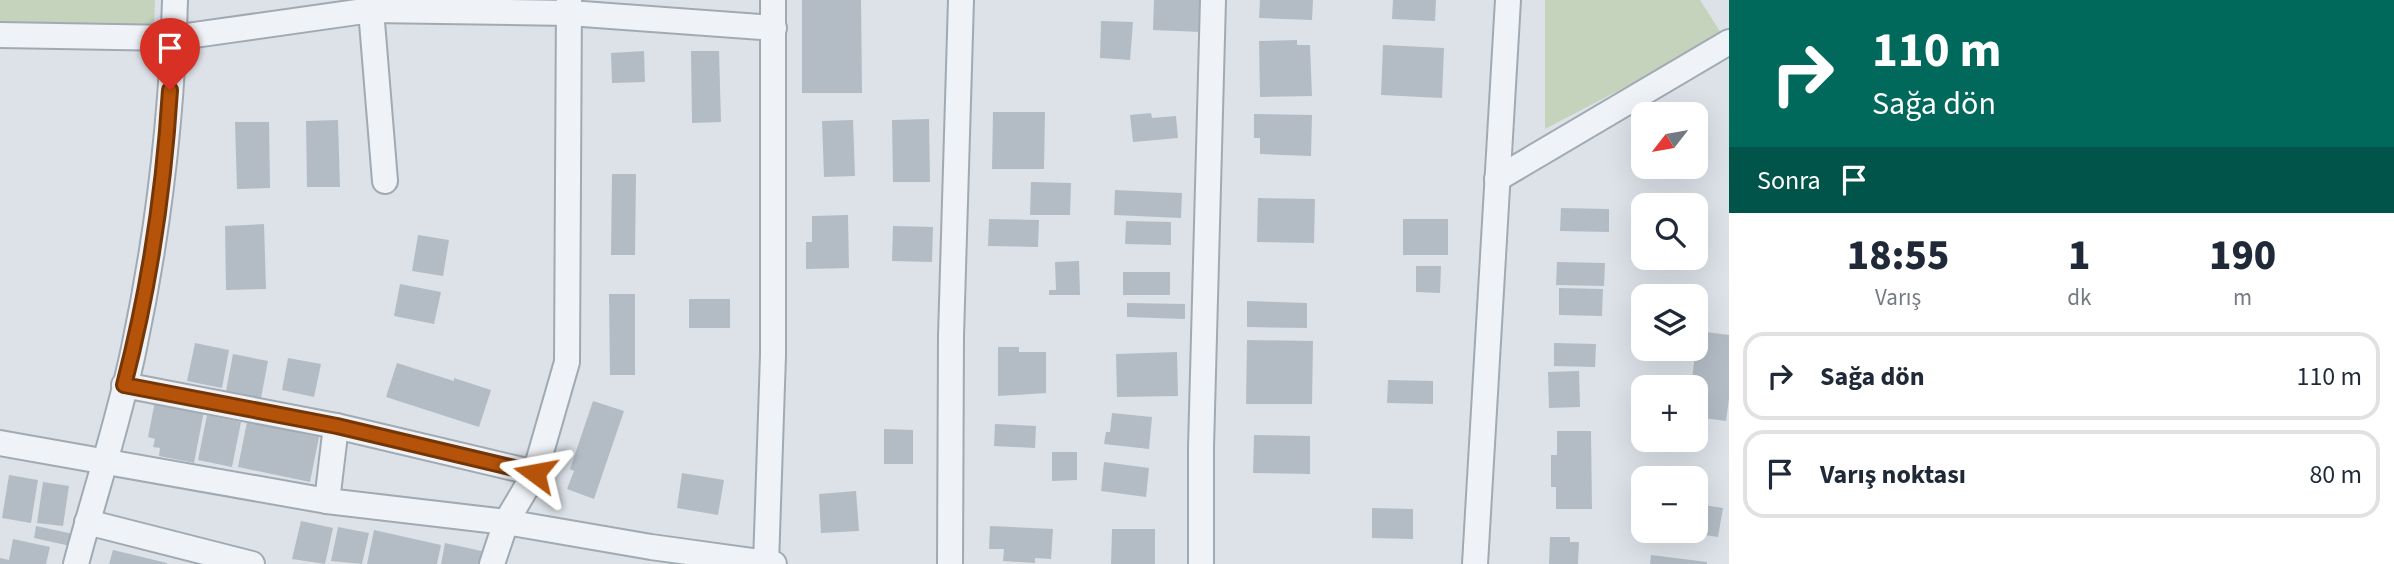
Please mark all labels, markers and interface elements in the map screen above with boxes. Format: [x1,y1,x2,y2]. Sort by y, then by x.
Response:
text: 110 m [1872,16,2001,86]
pin [140,18,200,90]
icon: right [1757,28,1848,119]
icon: arrive [151,29,189,67]
text: Sağa dön [1872,81,1996,127]
north arrow [1631,102,1708,178]
map controls [1631,102,1708,543]
icon: arrive [1835,161,1873,199]
text: Sonra [1757,162,1821,199]
button: search [1631,193,1708,270]
text: 18:55 [1847,226,1949,286]
text: 1 [2068,226,2090,286]
text: 190 [2209,226,2276,286]
text: Varış [1875,281,1921,314]
text: dk [2067,281,2091,314]
text: m [2233,281,2252,314]
button: layers [1631,284,1708,361]
icon: right [1761,357,1799,395]
text: Sağa dön [1820,358,1925,395]
text: 110 m [2296,358,2362,395]
button: + [1631,375,1708,452]
position arrow [498,436,572,510]
icon: arrive [1761,455,1799,493]
text: Varış noktası [1820,456,1966,493]
text: 80 m [2309,456,2362,493]
button: − [1631,466,1708,543]

